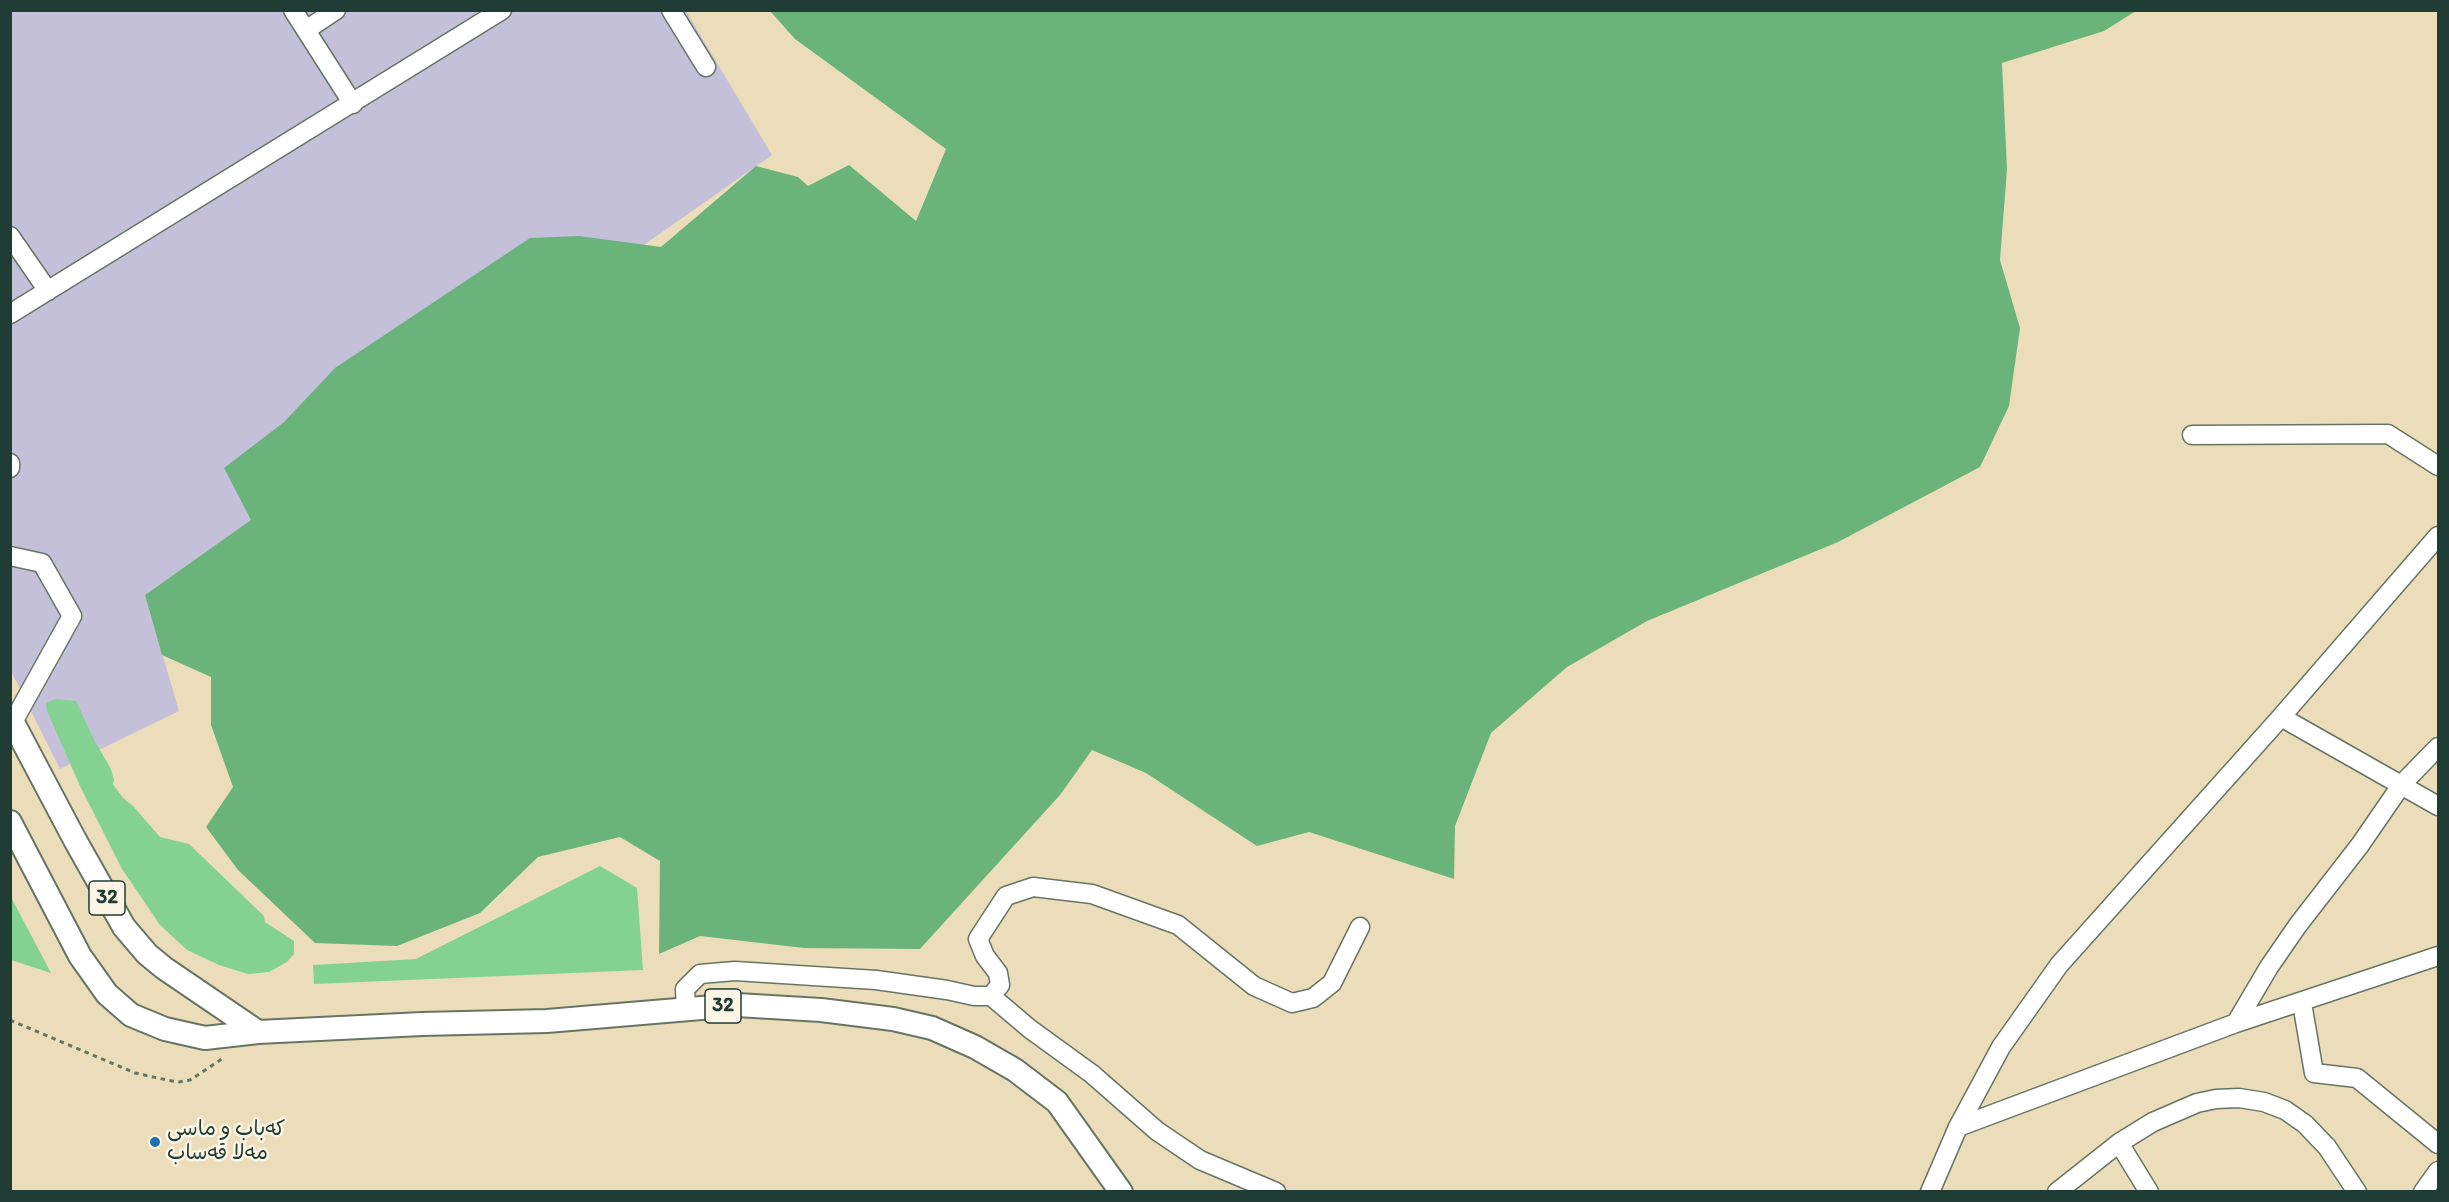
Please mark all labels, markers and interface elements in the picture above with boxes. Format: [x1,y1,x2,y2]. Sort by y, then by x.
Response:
road number: 32 [89,881,125,915]
road number: 32 [705,989,741,1023]
place label: کەباب و ماسی مەلا قەساب [167,1117,286,1167]
marker: کەباب و ماسی مەلا قەساب [148,1135,162,1149]

